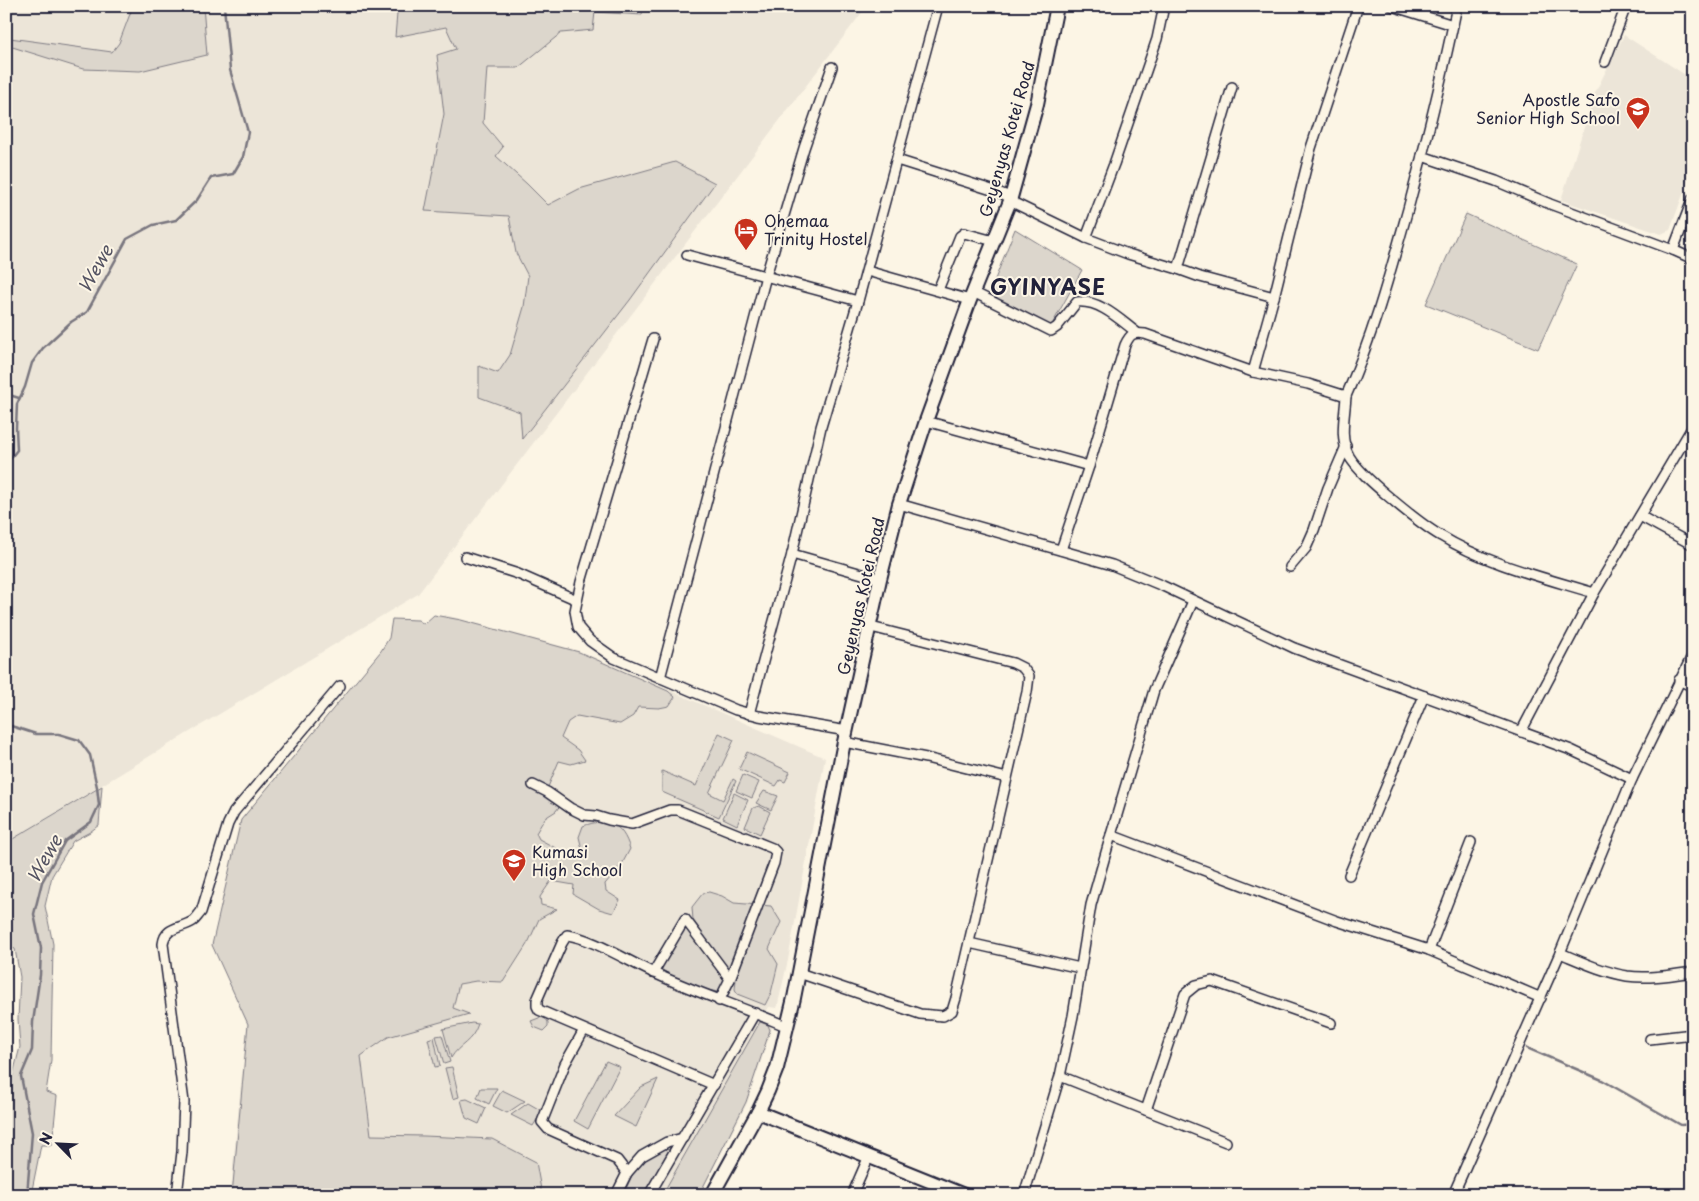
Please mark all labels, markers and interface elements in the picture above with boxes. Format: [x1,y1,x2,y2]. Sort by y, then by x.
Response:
street label: Geyenyas Kotei Road [972,58,1040,220]
place label: Apostle Safo Senior High School [1476,87,1620,129]
school or university icon: Apostle Safo Senior High School [1625,96,1651,130]
place label: Ohemaa Trinity Hostel [764,208,867,250]
hotel icon: Ohemaa Trinity Hostel [733,217,759,251]
water label: Wewe [70,238,119,297]
district label: GYINYASE [990,270,1106,302]
street label: Geyenyas Kotei Road [830,515,890,677]
water label: Wewe [19,828,69,887]
place label: Kumasi High School [532,839,622,881]
school or university icon: Kumasi High School [501,848,527,882]
north arrow [32,1118,82,1168]
text: N [34,1129,58,1148]

